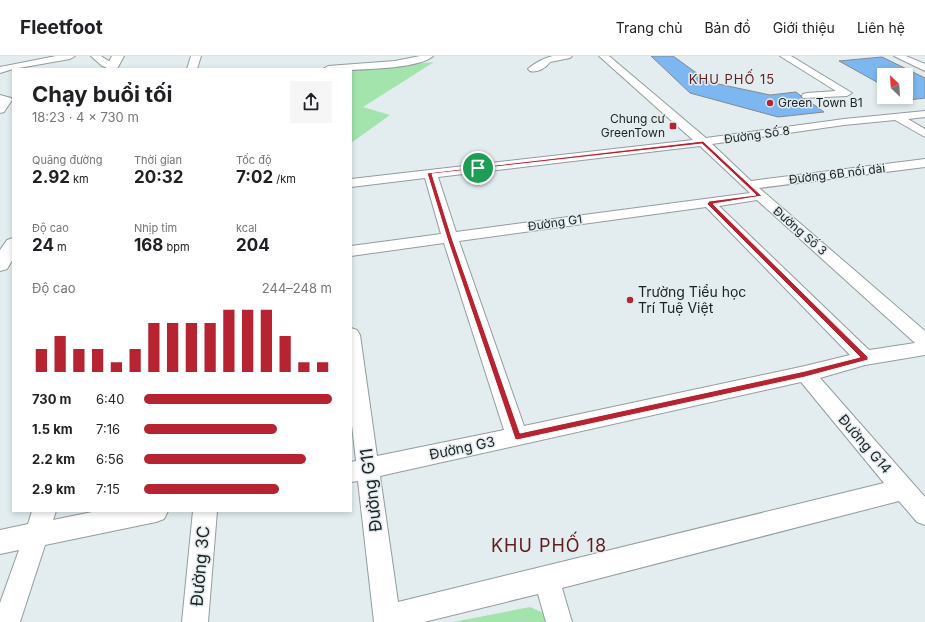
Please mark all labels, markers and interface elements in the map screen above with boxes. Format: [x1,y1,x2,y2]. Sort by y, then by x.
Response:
text: Fleetfoot [20,16,103,39]
text: Trang chủ [616,19,682,36]
text: Bản đồ [704,19,751,36]
text: Giới thiệu [773,19,835,36]
text: Liên hệ [857,19,905,36]
north arrow [877,68,913,104]
map controls [877,68,913,104]
district label: KHU PHỐ 15 [689,69,775,87]
text: Chạy buổi tối [32,81,172,107]
button: share [290,81,332,123]
place label: Green Town B1 [778,95,863,110]
marker: Green Town B1 [765,98,775,108]
text: 18:23 · 4 × 730 m [32,109,139,125]
place label: Chung cư GreenTown [601,111,666,140]
marker: Chung cư GreenTown [668,121,678,131]
street label: Đường Số 8 [723,122,791,147]
pin [461,151,495,185]
text: Quãng đường [32,153,102,167]
text: Thời gian [134,153,182,167]
text: Tốc độ [236,153,272,167]
icon: arrive [467,157,489,179]
street label: Đường 6B nối dài [788,160,886,187]
text: 2.92 [32,167,70,187]
text: 20:32 [134,167,184,187]
text: 7:02 [236,167,273,187]
text: km [70,172,89,186]
text: /km [273,172,296,186]
street label: Đường Số 3 [770,203,830,258]
street label: Đường G1 [527,211,583,234]
text: Độ cao [32,221,69,235]
text: Nhịp tim [134,221,177,235]
text: kcal [236,221,257,235]
text: 24 [32,235,54,255]
text: 168 [134,235,163,255]
text: 204 [236,235,270,255]
text: m [54,240,67,254]
text: bpm [163,240,190,254]
text: Độ cao [32,280,75,296]
text: 244–248 m [262,280,332,296]
place label: Trường Tiểu học Trí Tuệ Việt [638,283,746,316]
marker: Trường Tiểu học Trí Tuệ Việt [625,295,635,305]
text: 730 m [32,391,71,407]
text: 6:40 [96,391,124,407]
street label: Đường G14 [835,411,896,477]
text: 1.5 km [32,421,73,437]
text: 7:16 [96,421,120,437]
street label: Đường G3 [428,432,496,463]
street label: Đường G11 [356,447,386,533]
text: 2.2 km [32,451,75,467]
text: 6:56 [96,451,124,467]
text: 2.9 km [32,481,75,497]
text: 7:15 [96,481,120,497]
street label: Đường 3C [187,525,213,607]
district label: KHU PHỐ 18 [491,531,607,556]

